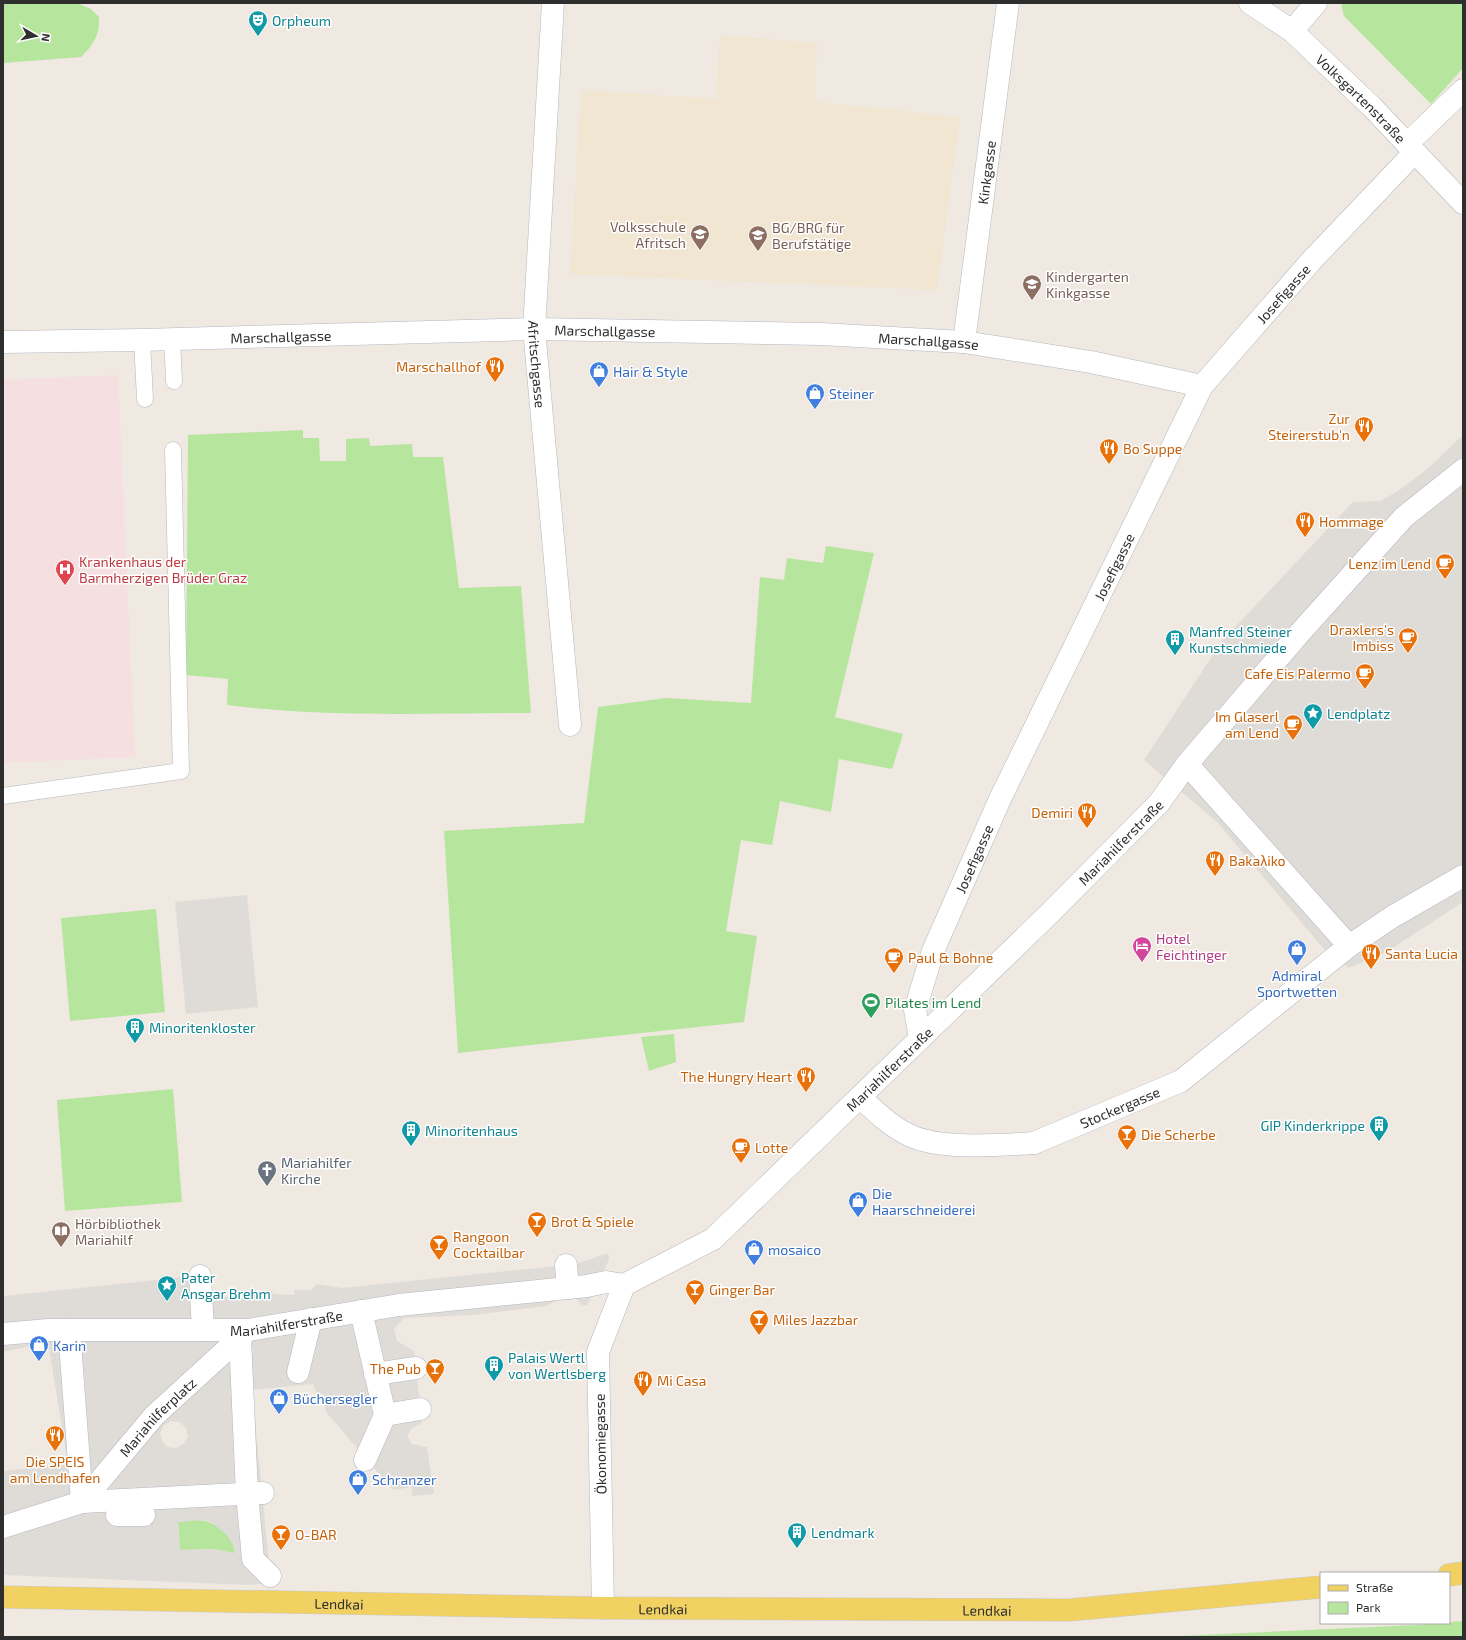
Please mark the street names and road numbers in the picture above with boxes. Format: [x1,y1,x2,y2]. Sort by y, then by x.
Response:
street label: Volksgartenstraße [1313,50,1410,146]
street label: Kinkgasse [973,139,999,205]
street label: Josefigasse [1252,260,1313,326]
street label: Afritschgasse [525,320,550,409]
street label: Marschallgasse [554,321,655,340]
street label: Marschallgasse [230,326,332,346]
street label: Marschallgasse [878,329,980,353]
street label: Josefigasse [1090,530,1137,603]
street label: Mariahilferstraße [1074,796,1166,888]
street label: Josefigasse [951,822,996,896]
street label: Mariahilferstraße [842,1023,936,1114]
street label: Stockergasse [1077,1082,1162,1131]
street label: Mariahilferstraße [230,1306,344,1339]
street label: Mariahilferplatz [115,1374,199,1460]
street label: Ökonomiegasse [591,1393,609,1495]
street label: Lendkai [314,1594,364,1612]
street label: Lendkai [638,1600,688,1617]
street label: Lendkai [962,1601,1012,1618]

